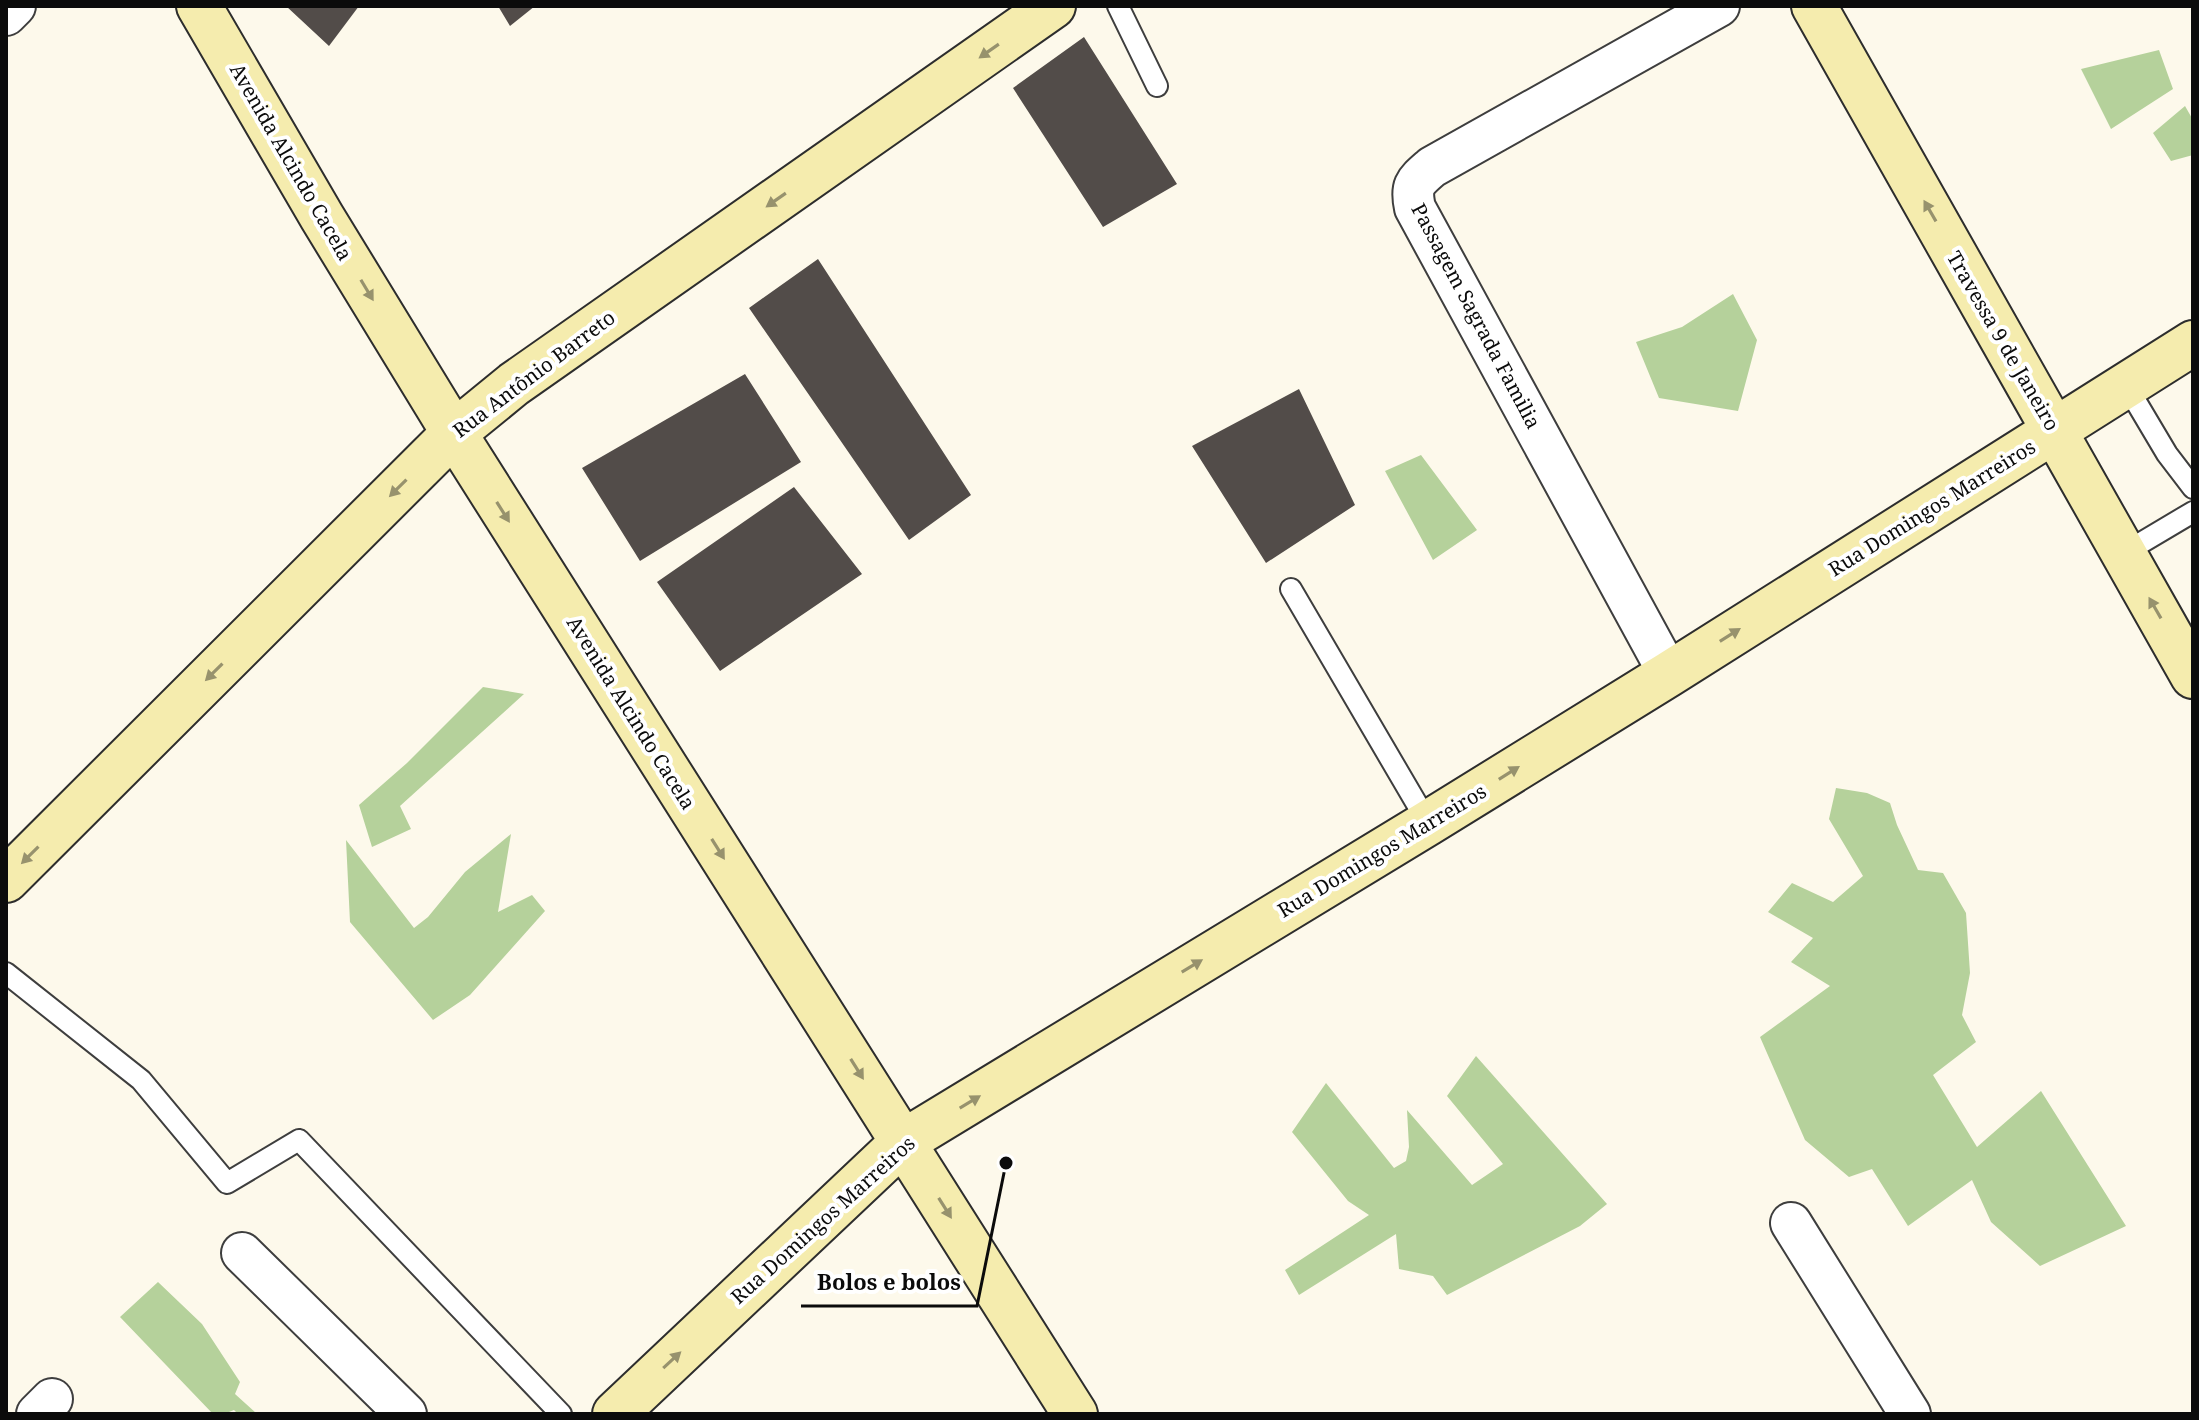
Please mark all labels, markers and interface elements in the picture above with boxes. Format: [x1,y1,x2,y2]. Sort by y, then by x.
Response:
one-way arrow [978,43,999,58]
street label: Avenida Alcindo Cacela [224,58,359,265]
one-way arrow [765,192,786,207]
street label: Passagem Sagrada Familia [1405,198,1547,433]
one-way arrow [1923,200,1937,222]
street label: Travessa 9 de Janeiro [1941,246,2066,436]
one-way arrow [359,279,373,301]
street label: Rua Antônio Barreto [447,304,620,443]
street label: Rua Domingos Marreiros [1823,433,2040,582]
one-way arrow [390,478,408,497]
one-way arrow [496,501,511,522]
one-way arrow [2148,597,2162,619]
street label: Avenida Alcindo Cacela [561,611,702,815]
one-way arrow [1719,629,1741,643]
one-way arrow [205,662,224,681]
one-way arrow [1498,766,1520,780]
street label: Rua Domingos Marreiros [1272,777,1491,924]
one-way arrow [710,839,725,860]
one-way arrow [21,845,40,864]
one-way arrow [1181,960,1203,974]
one-way arrow [849,1058,863,1080]
one-way arrow [959,1095,981,1109]
street label: Rua Domingos Marreiros [725,1130,921,1310]
one-way arrow [937,1197,951,1219]
callout: Bolos e bolos [801,1260,977,1306]
text: Bolos e bolos [817,1266,961,1296]
one-way arrow [662,1352,681,1370]

